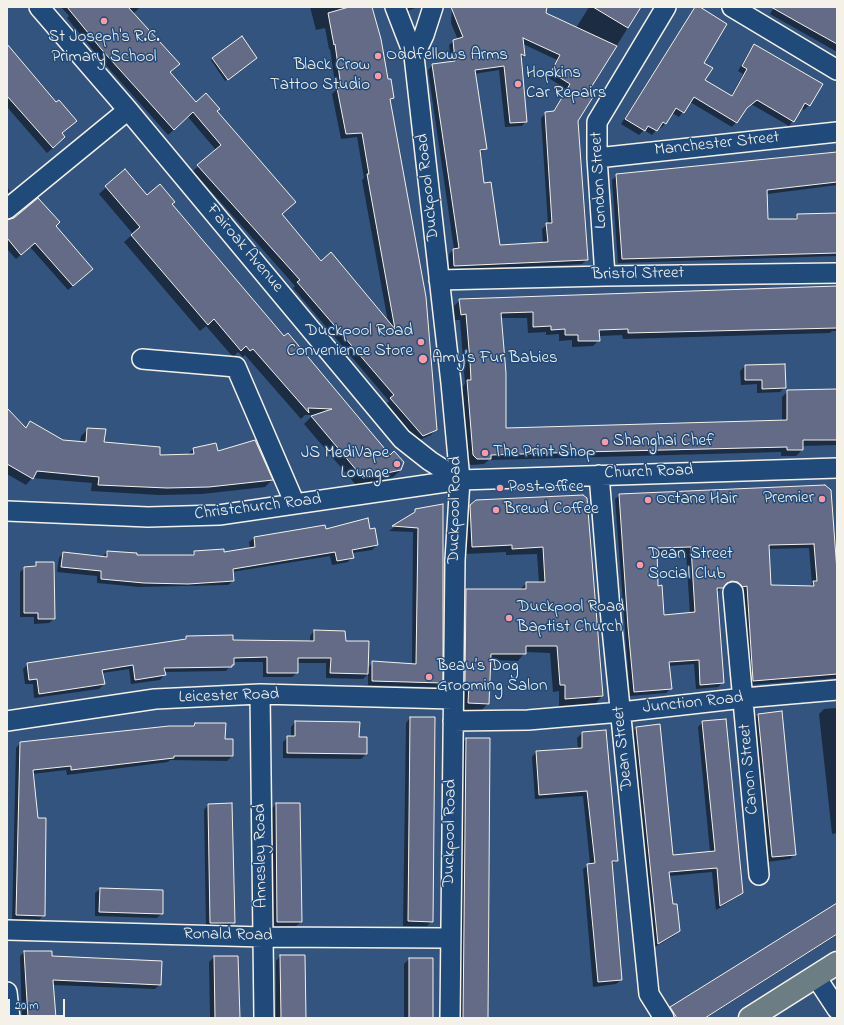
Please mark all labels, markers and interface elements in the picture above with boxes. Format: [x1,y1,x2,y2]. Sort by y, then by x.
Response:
marker: St Joseph's R.C. Primary School [99,16,109,26]
place label: St Joseph's R.C. Primary School [48,28,160,68]
place label: Oddfellows Arms [386,46,508,66]
marker: Oddfellows Arms [373,51,383,61]
place label: Black Crow Tattoo Studio [270,56,370,96]
place label: Hopkins Car Repairs [526,64,606,104]
marker: Black Crow Tattoo Studio [373,71,383,81]
marker: Hopkins Car Repairs [513,79,523,89]
street label: Manchester Street [654,128,780,162]
street label: London Street [587,131,613,229]
street label: Duckpool Road [413,132,445,242]
street label: Fairoak Avenue [201,201,287,297]
street label: Bristol Street [592,264,684,286]
place label: Duckpool Road Convenience Store [287,322,413,362]
marker: Duckpool Road Convenience Store [416,337,426,347]
place label: Amy’s Fur Babies [432,349,558,369]
marker: Amy’s Fur Babies [417,353,429,365]
place label: Shanghai Chef [613,432,714,452]
marker: Shanghai Chef [600,437,610,447]
place label: The Print Shop [493,443,595,463]
place label: JS MediVape Lounge [301,444,389,484]
marker: The Print Shop [480,448,490,458]
street label: Duckpool Road [445,456,467,564]
marker: JS MediVape Lounge [392,459,402,469]
street label: Church Road [604,461,694,485]
place label: Post Office [508,478,584,498]
marker: Post Office [495,483,505,493]
place label: Premier [763,489,814,509]
street label: Christchurch Road [193,490,323,526]
place label: Octane Hair [656,490,737,510]
marker: Premier [817,494,827,504]
marker: Octane Hair [643,495,653,505]
place label: Brewd Coffee [504,500,599,520]
marker: Brewd Coffee [491,505,501,515]
place label: Dean Street Social Club [648,545,733,585]
marker: Dean Street Social Club [635,560,645,570]
place label: Duckpool Road Baptist Church [517,598,625,638]
marker: Duckpool Road Baptist Church [504,613,514,623]
place label: Beau’s Dog Grooming Salon [437,657,547,697]
marker: Beau’s Dog Grooming Salon [424,672,434,682]
street label: Leicester Road [178,685,280,709]
street label: Junction Road [642,689,744,719]
street label: Dean Street [609,705,639,791]
street label: Canon Street [736,723,764,815]
street label: Duckpool Road [440,779,462,887]
street label: Annesley Road [251,804,273,908]
street label: Ronald Road [183,925,273,947]
scale bar [10,991,67,1017]
text: 20 m [15,997,38,1015]

